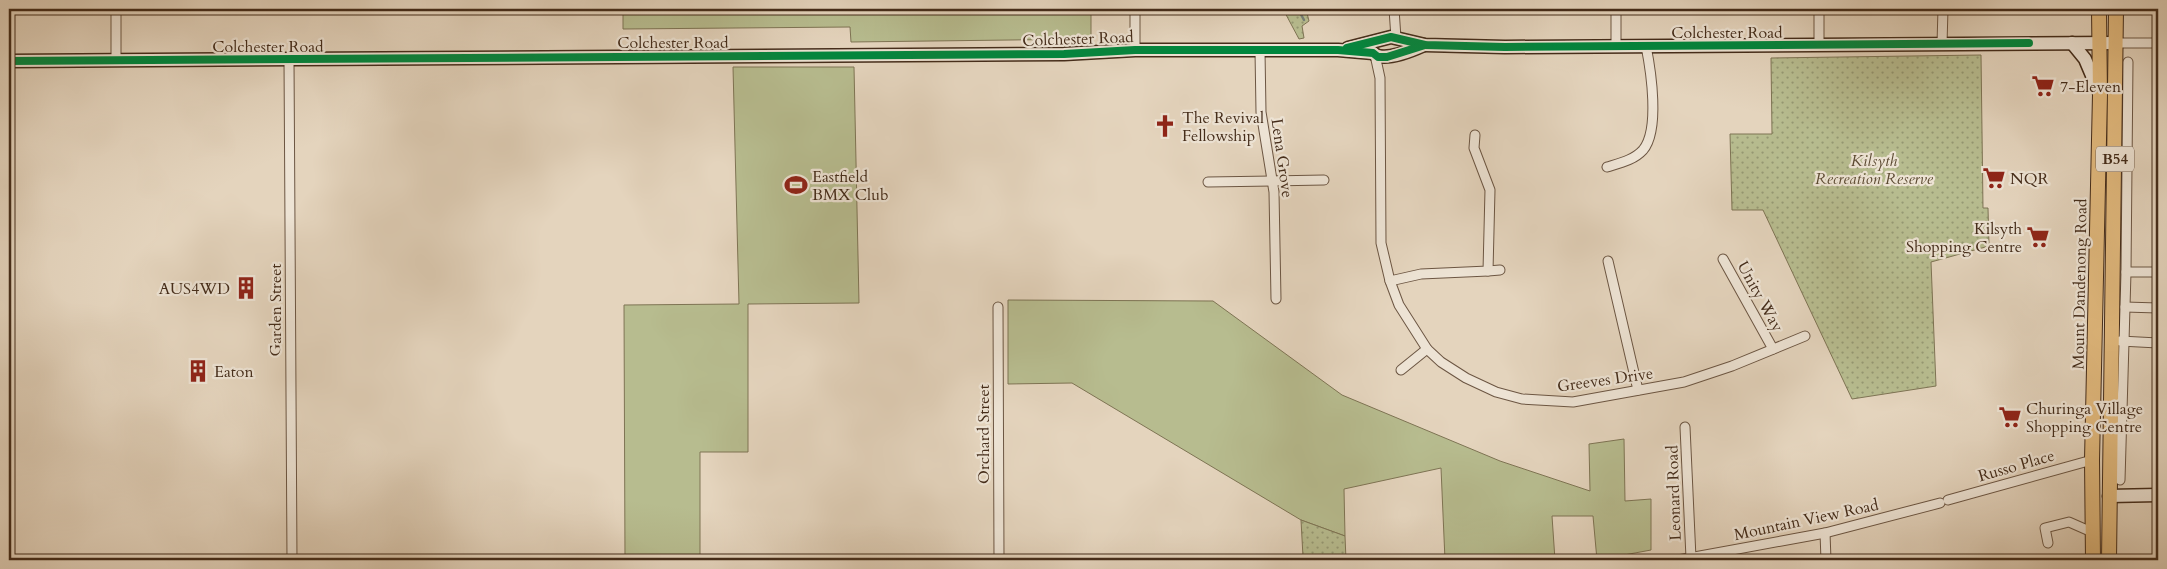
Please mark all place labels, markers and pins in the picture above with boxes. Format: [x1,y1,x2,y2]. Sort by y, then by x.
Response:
supermarket icon: 7-Eleven [2030,73,2056,99]
place label: 7-Eleven [2060,76,2121,98]
place label: The Revival Fellowship [1182,107,1264,147]
church icon: The Revival Fellowship [1152,113,1178,139]
supermarket icon: NQR [1981,165,2007,191]
place label: Eastfield BMX Club [812,166,889,206]
place label: NQR [2010,168,2049,190]
sports icon: Eastfield BMX Club [783,172,809,198]
place label: Kilsyth Shopping Centre [1906,218,2022,258]
supermarket icon: Kilsyth Shopping Centre [2025,224,2051,250]
building icon: AUS4WD [233,275,259,301]
place label: AUS4WD [159,278,230,300]
building icon: Eaton [185,358,211,384]
place label: Eaton [214,361,254,383]
place label: Churinga Village Shopping Centre [2026,398,2143,438]
supermarket icon: Churinga Village Shopping Centre [1997,404,2023,430]

